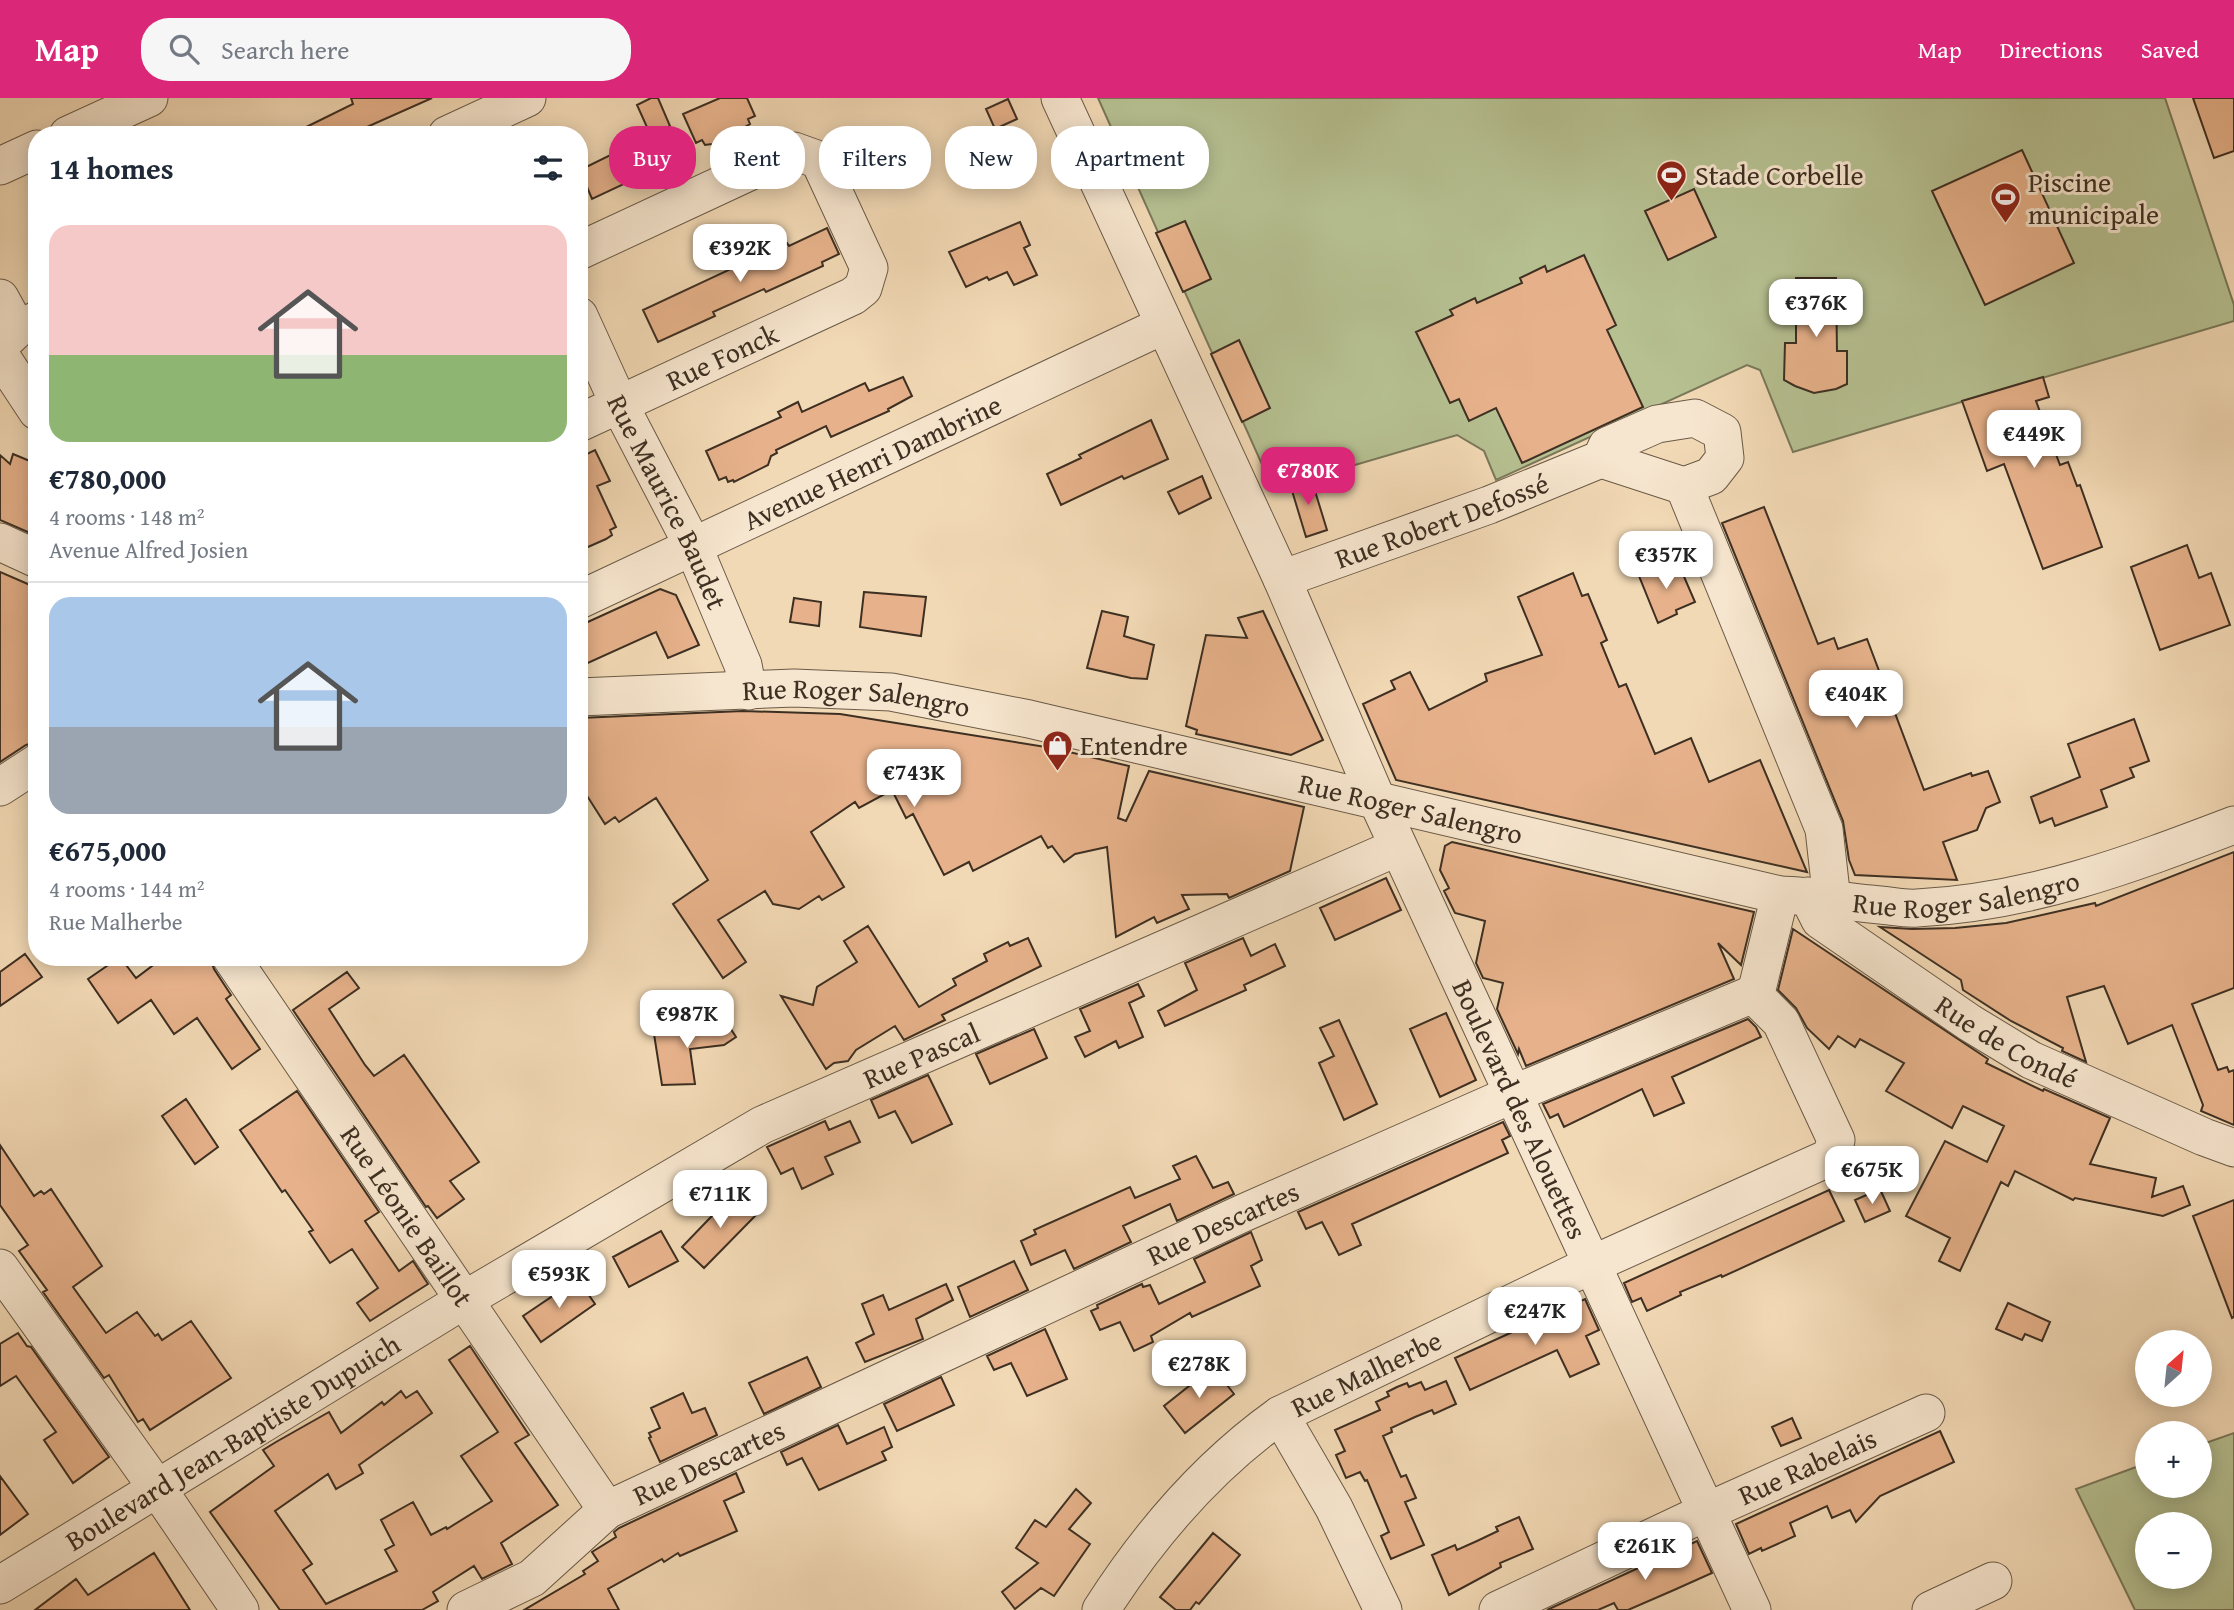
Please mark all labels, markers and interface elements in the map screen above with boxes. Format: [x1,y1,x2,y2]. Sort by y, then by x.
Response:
search box [141,18,631,81]
text: Map [35,25,99,73]
icon: search [165,30,203,68]
text: Search here [221,30,349,69]
text: Map [1918,32,1962,67]
text: Directions [2000,32,2103,67]
text: Saved [2141,32,2199,67]
chip: Buy [609,126,696,189]
chip: Rent [710,126,805,189]
chip: Filters [819,126,931,189]
chip: New [945,126,1037,189]
chip: Apartment [1051,126,1209,189]
text: 14 homes [49,146,174,190]
icon: filters [529,149,567,187]
place label: Stade Corbelle [1695,154,1864,195]
sports icon: Stade Corbelle [1655,158,1689,202]
place label: Piscine municipale [2028,161,2159,234]
sports icon: Piscine municipale [1988,181,2022,225]
pin: €392K [691,225,789,284]
text: €392K [709,230,771,263]
icon: home [245,271,371,397]
pin: €376K [1767,280,1865,339]
text: €376K [1785,285,1847,318]
street label: Rue Fonck [659,312,785,400]
street label: Avenue Henri Dambrine [736,383,1008,540]
street label: Rue Maurice Baudet [597,388,738,616]
pin: €449K [1985,410,2083,470]
text: €449K [2003,416,2065,449]
pin: €780K [1259,448,1357,507]
text: €780K [1277,453,1339,486]
text: €780,000 [49,456,166,500]
street label: Rue Robert Defossé [1329,462,1555,578]
text: 4 rooms · 148 m² [49,500,204,533]
pin: €357K [1617,532,1715,591]
text: Avenue Alfred Josien [49,533,248,566]
text: €357K [1635,537,1697,570]
icon: home [245,643,371,769]
street label: Rue Roger Salengro [742,667,974,727]
pin: €404K [1807,670,1905,730]
text: €404K [1825,676,1887,709]
place label: Entendre [1080,724,1188,765]
shop icon: Entendre [1040,728,1074,772]
pin: €743K [865,750,963,809]
text: €743K [883,755,945,788]
street label: Rue Roger Salengro [1295,762,1527,854]
text: €675,000 [49,828,166,872]
street label: Rue Roger Salengro [1851,859,2084,928]
text: 4 rooms · 144 m² [49,872,204,905]
text: Rue Malherbe [49,905,183,938]
street label: Boulevard des Alouettes [1443,972,1598,1246]
street label: Rue de Condé [1927,984,2084,1098]
pin: €987K [638,990,736,1050]
text: €987K [656,996,718,1029]
street label: Rue Pascal [856,1011,986,1098]
street label: Rue Léonie Baillot [331,1117,484,1315]
pin: €675K [1823,1146,1921,1206]
text: €675K [1841,1152,1903,1185]
pin: €711K [671,1170,769,1230]
street label: Rue Descartes [1140,1170,1305,1275]
text: €711K [689,1176,751,1209]
pin: €593K [510,1250,608,1310]
text: €593K [528,1256,590,1289]
pin: €247K [1486,1288,1584,1347]
text: €247K [1504,1293,1566,1326]
street label: Rue Malherbe [1284,1319,1448,1427]
street label: Boulevard Jean-Baptiste Dupuich [57,1323,408,1560]
north arrow [2135,1330,2212,1407]
map controls [2135,1330,2212,1589]
pin: €278K [1150,1340,1248,1400]
text: €278K [1168,1346,1230,1379]
street label: Rue Descartes [626,1409,791,1515]
street label: Rue Rabelais [1731,1417,1883,1515]
button: + [2135,1421,2212,1498]
button: − [2135,1512,2212,1589]
pin: €261K [1596,1522,1694,1582]
text: €261K [1614,1528,1676,1561]

